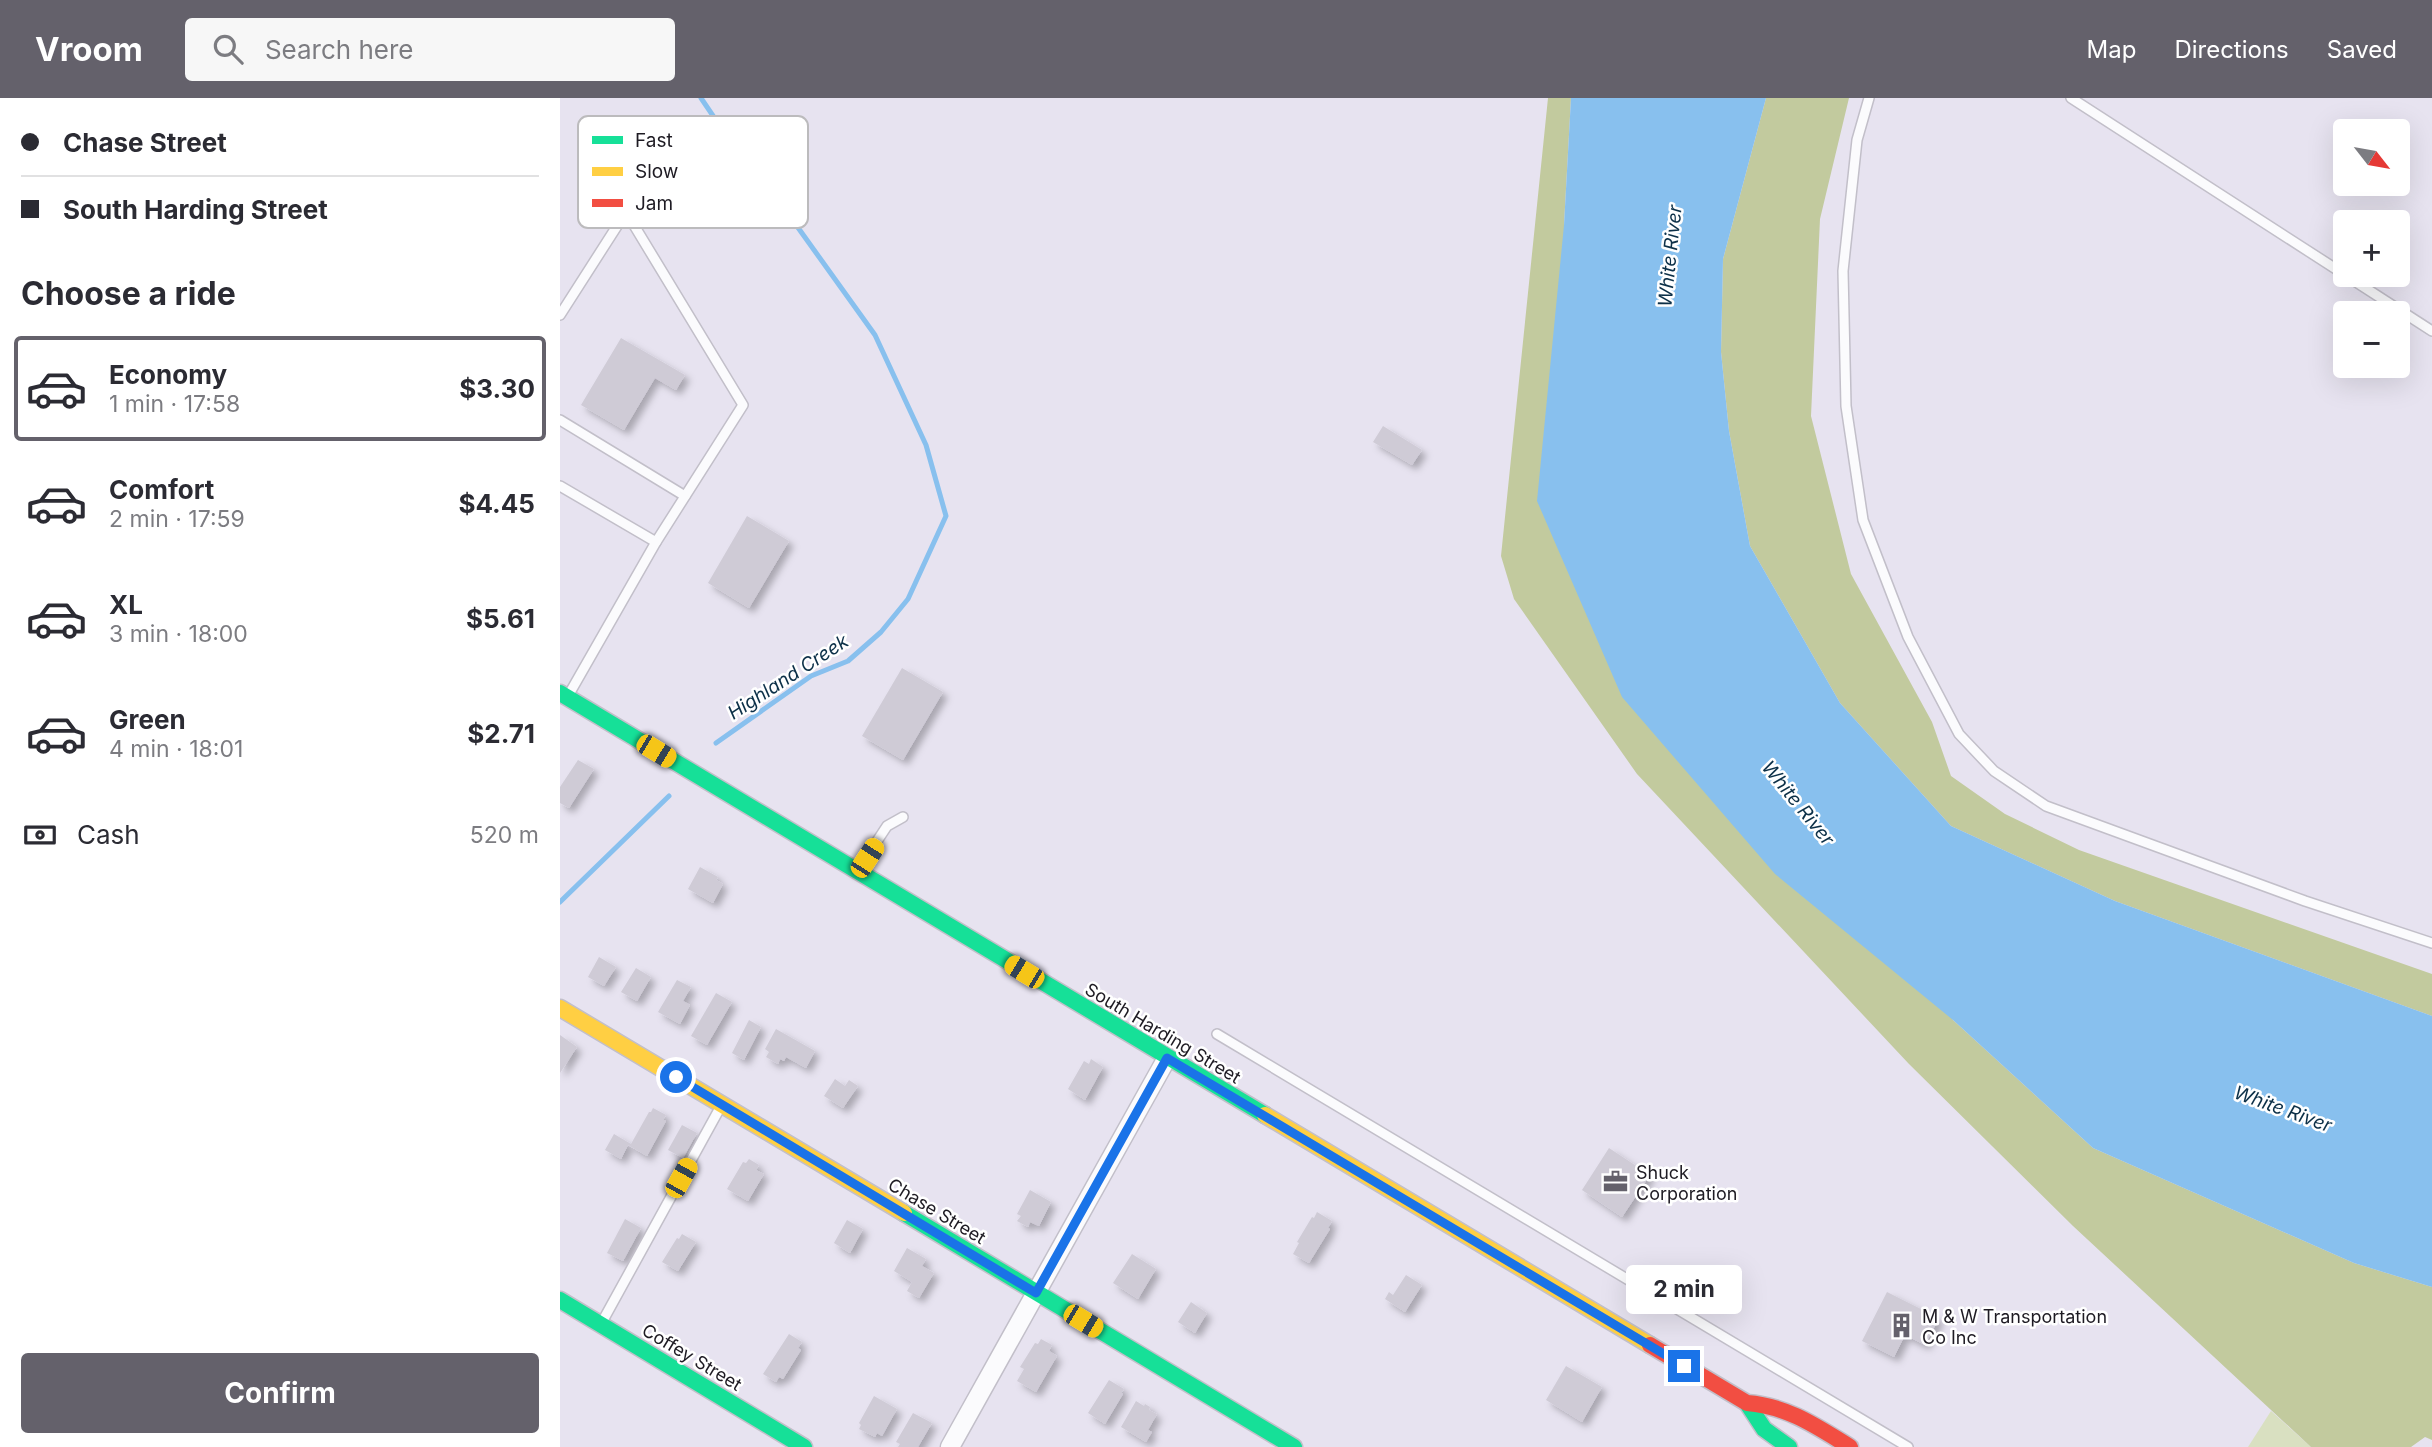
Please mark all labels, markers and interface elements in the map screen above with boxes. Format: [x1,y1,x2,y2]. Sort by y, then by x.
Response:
search box [185,18,675,81]
text: Vroom [35,29,143,69]
icon: search [209,30,247,68]
text: Search here [265,34,414,65]
text: Map [2087,35,2136,64]
text: Directions [2174,35,2289,64]
text: Saved [2327,35,2397,64]
legend [578,116,808,228]
north arrow [2333,119,2410,196]
map controls [2333,119,2410,378]
text: Chase Street [63,127,227,158]
text: Fast [635,129,673,152]
text: Slow [635,160,678,183]
text: Jam [635,192,673,215]
text: South Harding Street [63,194,328,225]
water label: White River [1653,203,1687,308]
button: + [2333,210,2410,287]
text: Choose a ride [21,274,236,313]
button: − [2333,301,2410,378]
icon: car [25,357,88,420]
text: Economy [109,359,227,390]
text: $3.30 [459,373,535,404]
text: 1 min · 17:58 [109,390,240,418]
icon: car [25,472,88,535]
text: Comfort [109,474,214,505]
text: $4.45 [458,488,535,519]
text: 2 min · 17:59 [109,505,245,533]
icon: car [25,587,88,650]
text: XL [109,589,143,620]
text: $5.61 [466,603,535,634]
text: 3 min · 18:00 [109,620,248,648]
water label: Highland Creek [723,629,853,725]
icon: car [25,702,88,765]
text: Green [109,704,186,735]
text: $2.71 [467,718,535,749]
car [633,731,680,771]
text: 4 min · 18:01 [109,735,243,763]
water label: White River [1757,756,1840,851]
icon: cash [21,816,59,854]
text: Cash [77,819,140,850]
text: 520 m [470,821,539,849]
car [847,835,888,881]
car [1001,952,1048,992]
street label: South Harding Street [1082,978,1245,1088]
route start [660,1061,692,1093]
water label: White River [2231,1081,2336,1138]
car [662,1155,701,1201]
place label: Shuck Corporation [1636,1162,1737,1204]
office icon: Shuck Corporation [1602,1168,1630,1196]
street label: Chase Street [885,1174,990,1248]
callout: 2 min [1626,1264,1742,1314]
text: 2 min [1653,1275,1715,1303]
car [1060,1301,1107,1341]
place label: M & W Transportation Co Inc [1922,1306,2107,1348]
building icon: M & W Transportation Co Inc [1888,1312,1916,1340]
street label: Coffey Street [639,1319,746,1395]
route end [1668,1350,1700,1382]
button: Confirm [21,1353,539,1433]

